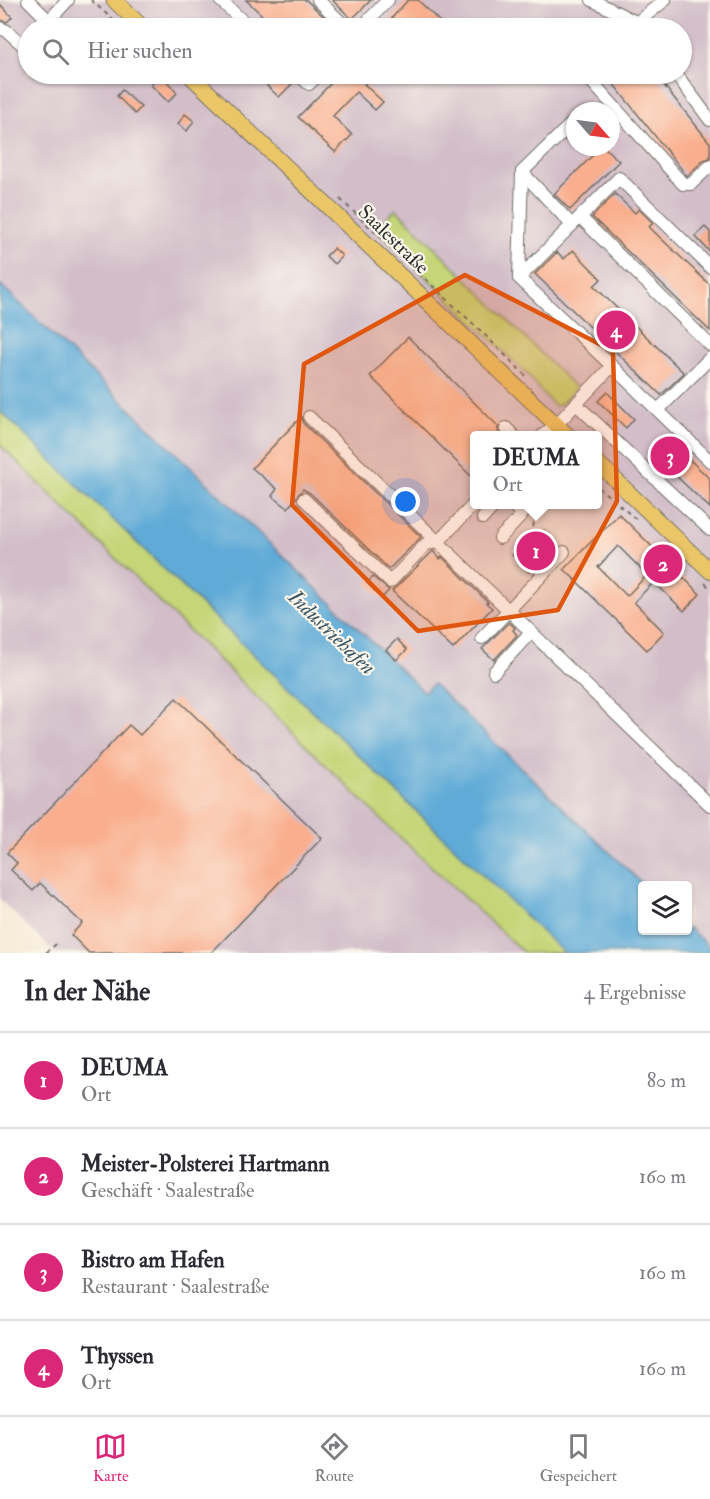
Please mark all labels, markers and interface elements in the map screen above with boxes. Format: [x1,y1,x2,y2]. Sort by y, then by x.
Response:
search box [18,18,692,84]
icon: search [39,35,72,68]
text: Hier suchen [87,37,193,65]
north arrow [566,102,620,156]
street label: Saalestraße [353,199,434,279]
pin: 4 [596,308,636,352]
popup [470,431,602,509]
pin: 3 [650,434,690,478]
text: DEUMA [492,444,580,472]
text: Ort [492,472,523,497]
your location [391,487,420,516]
pin: 1 [516,528,556,574]
pin: 2 [644,542,682,586]
water label: Industriehafen [282,583,381,681]
map controls [638,881,692,935]
button: layers [638,881,692,935]
text: In der Nähe [24,976,150,1008]
text: 4 Ergebnisse [584,980,686,1005]
text: DEUMA [81,1054,168,1082]
text: 1 [40,1068,47,1093]
text: 80 m [647,1068,686,1093]
text: Ort [81,1082,111,1107]
text: Meister-Polsterei Hartmann [81,1150,330,1178]
text: 2 [38,1164,49,1189]
text: 160 m [639,1164,686,1189]
text: Geschäft · Saalestraße [81,1178,254,1203]
text: Bistro am Hafen [81,1246,225,1274]
text: 3 [40,1260,47,1285]
text: 160 m [639,1260,686,1285]
text: Restaurant · Saalestraße [81,1274,269,1299]
text: Thyssen [81,1342,154,1370]
text: 4 [38,1356,49,1381]
text: 160 m [639,1356,686,1381]
text: Ort [81,1370,111,1395]
tab: Karte [93,1430,129,1486]
tab: Route [315,1430,354,1486]
tab: Gespeichert [540,1430,617,1486]

